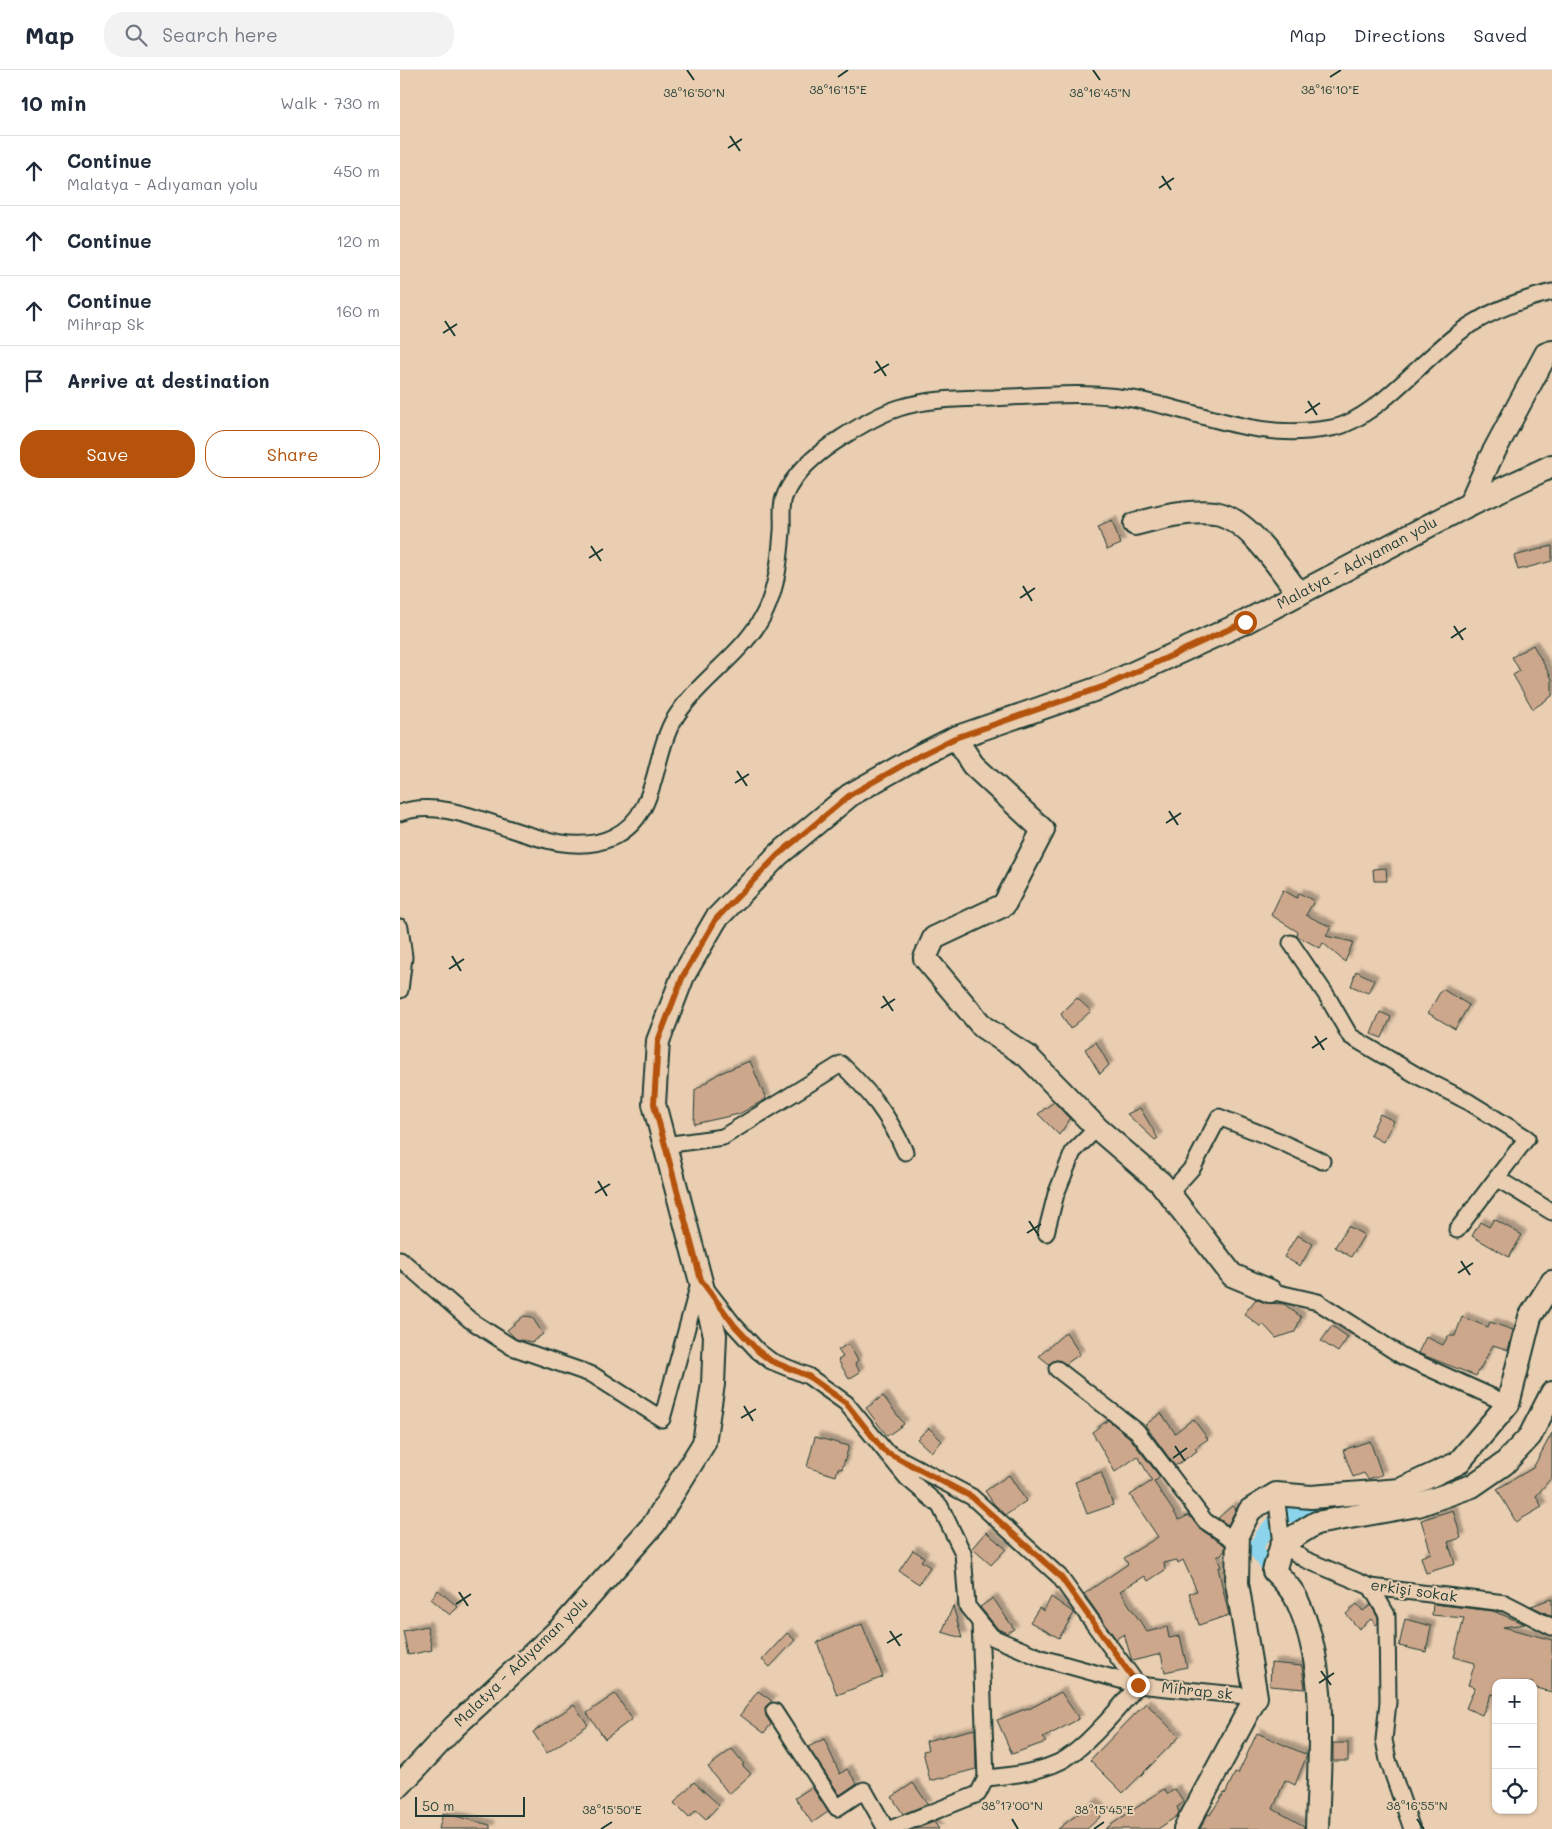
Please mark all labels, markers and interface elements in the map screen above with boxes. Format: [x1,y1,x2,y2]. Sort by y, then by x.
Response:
search box [104,12,454,57]
text: Map [25,19,74,50]
icon: search [122,21,150,49]
text: Search here [162,22,278,47]
text: Map [1289,23,1326,47]
text: Directions [1354,23,1446,47]
text: Saved [1474,23,1527,47]
text: 38°16'15"E [809,81,867,97]
text: 38°16'10"E [1301,81,1359,97]
text: 38°16'50"N [663,84,725,100]
text: 38°16'45"N [1069,84,1131,100]
text: 10 min [20,89,86,116]
text: Walk · 730 m [280,92,380,113]
text: Continue [67,148,152,173]
icon: ahead [20,157,48,185]
text: 450 m [334,160,380,181]
text: Malatya - Adıyaman yolu [67,173,258,194]
icon: ahead [20,227,48,255]
text: Continue [67,228,152,253]
text: 120 m [336,230,380,251]
text: Continue [67,288,152,313]
icon: ahead [20,297,48,325]
text: 160 m [335,300,380,321]
text: Mihrap Sk [67,313,144,334]
icon: arrive [20,367,48,395]
text: Arrive at destination [67,368,270,393]
button: Save [20,430,195,478]
button: Share [205,430,380,478]
street label: Malatya - Adıyaman yolu [1273,511,1440,613]
route start [1234,611,1257,634]
street label: erkişi sokak [1369,1574,1459,1606]
street label: Malatya - Adıyaman yolu [449,1592,592,1731]
route end [1127,1674,1150,1697]
street label: Mihrap sk [1161,1676,1234,1704]
map controls [1492,1679,1537,1814]
button: + [1492,1679,1537,1724]
button: − [1492,1724,1537,1769]
button: locate [1492,1769,1537,1814]
scale bar [415,1794,525,1817]
text: 50 m [422,1796,454,1815]
text: 38°17'00"N [981,1797,1043,1813]
text: 38°16'55"N [1386,1797,1448,1813]
text: 38°15'50"E [582,1801,642,1817]
text: 38°15'45"E [1074,1801,1134,1817]

